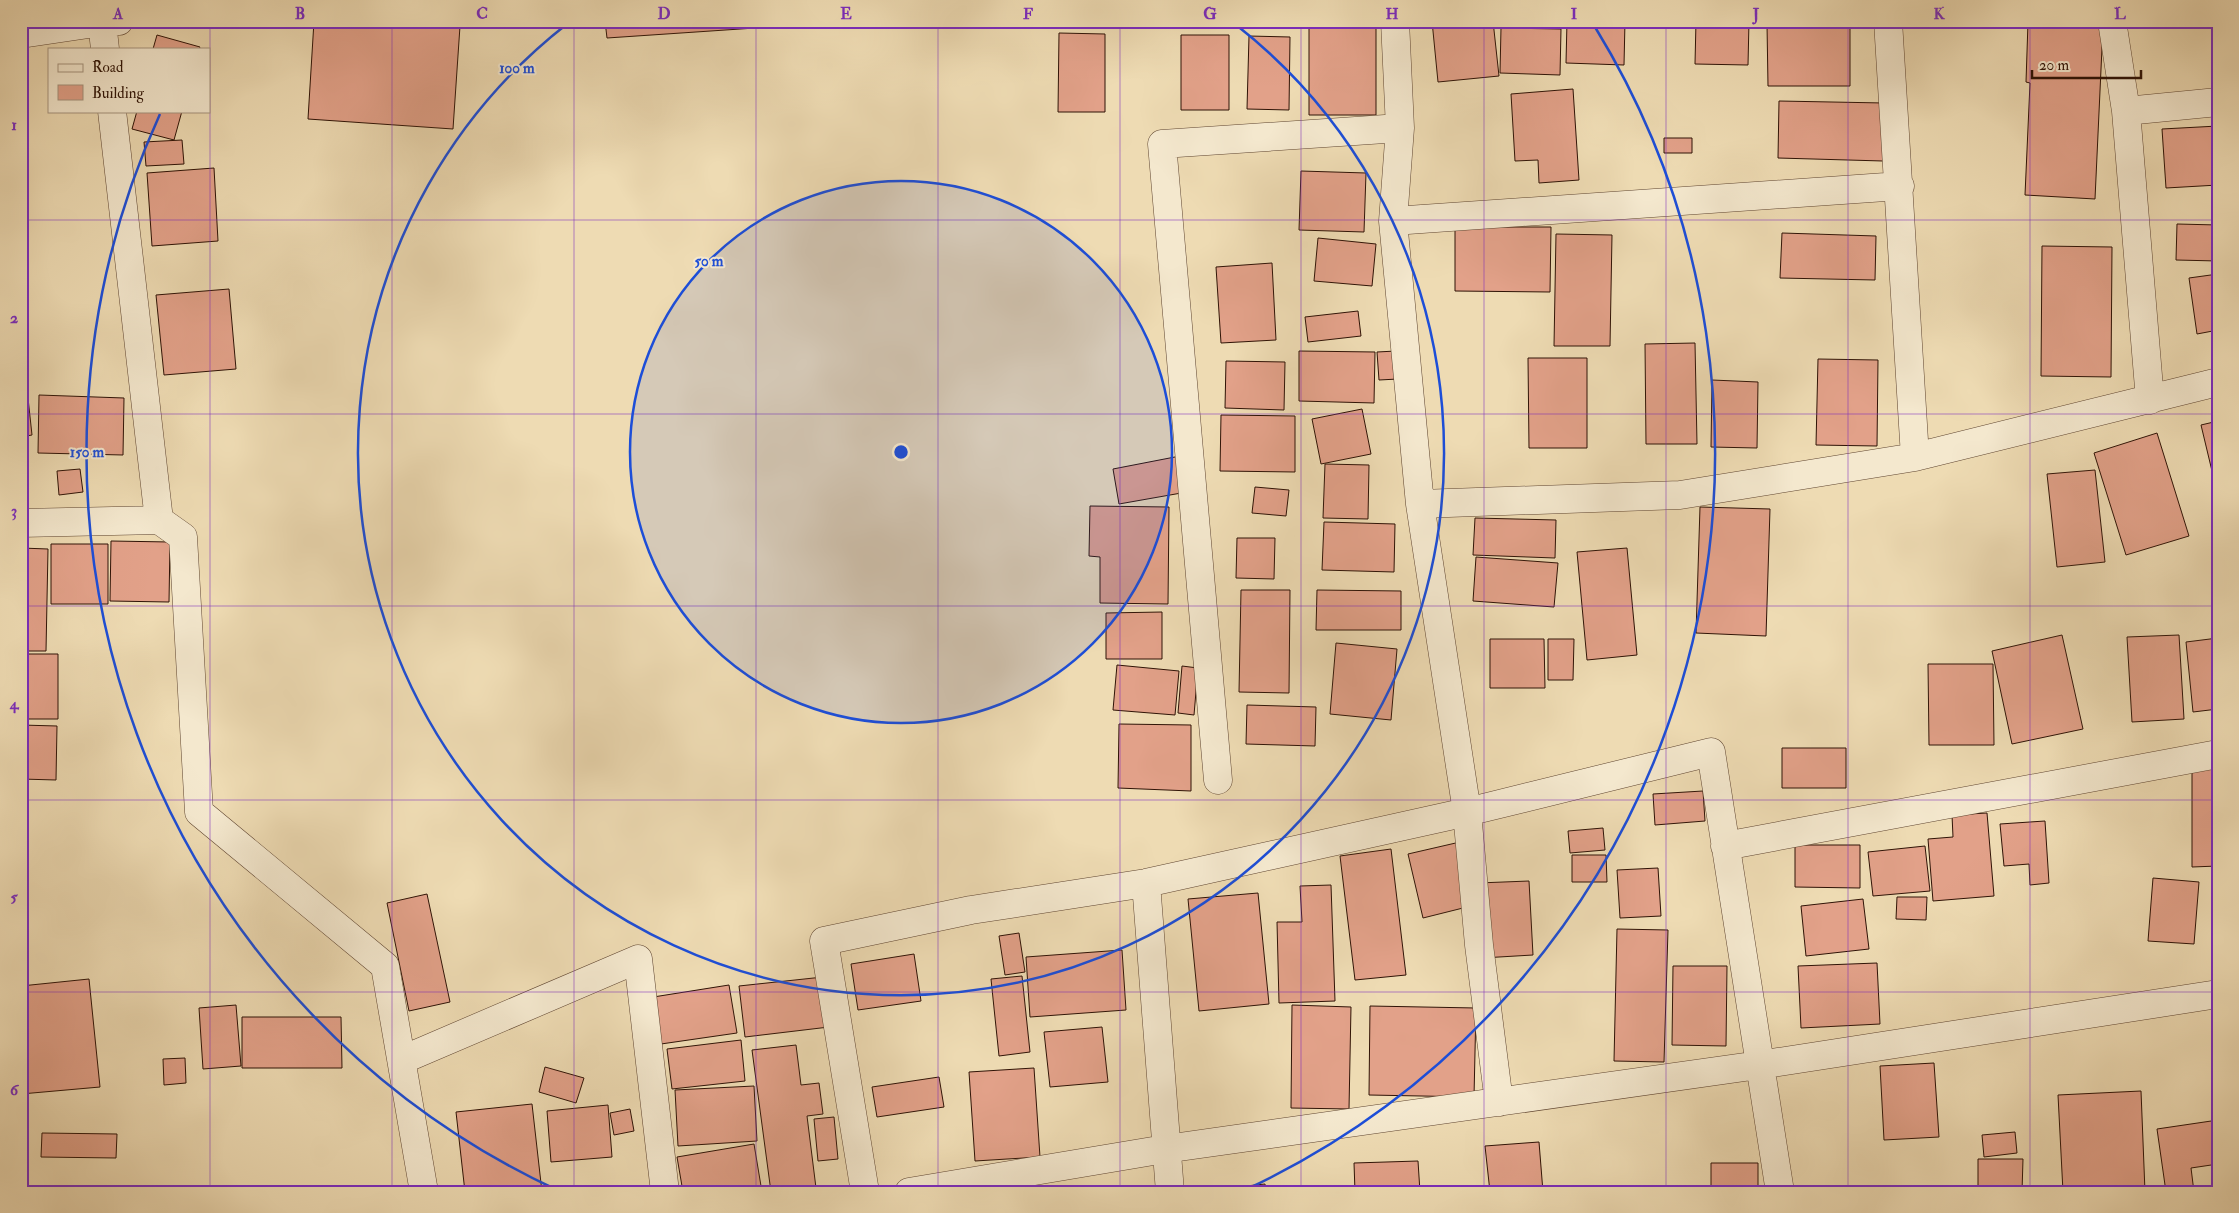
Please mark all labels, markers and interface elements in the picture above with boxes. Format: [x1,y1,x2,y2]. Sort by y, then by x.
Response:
text: A [112,4,124,24]
text: B [295,4,305,24]
text: C [476,4,488,24]
text: D [657,4,671,24]
text: E [840,4,852,24]
text: F [1023,4,1033,24]
text: G [1203,4,1217,24]
text: H [1385,4,1399,24]
text: I [1571,4,1578,24]
text: J [1752,4,1760,25]
text: K [1933,4,1945,24]
text: L [2114,4,2126,24]
legend [48,48,210,112]
scale bar [2032,48,2140,80]
text: 20 m [2039,56,2069,75]
text: Road [92,58,124,77]
text: 100 m [499,59,535,78]
text: Building [92,84,144,103]
text: 1 [11,115,17,135]
text: 50 m [695,252,724,271]
text: 2 [10,308,18,328]
text: 150 m [70,443,104,462]
centre of rings [892,443,910,461]
text: 3 [11,501,17,521]
text: 4 [9,694,20,714]
text: 5 [10,887,18,907]
text: 6 [10,1080,20,1100]

